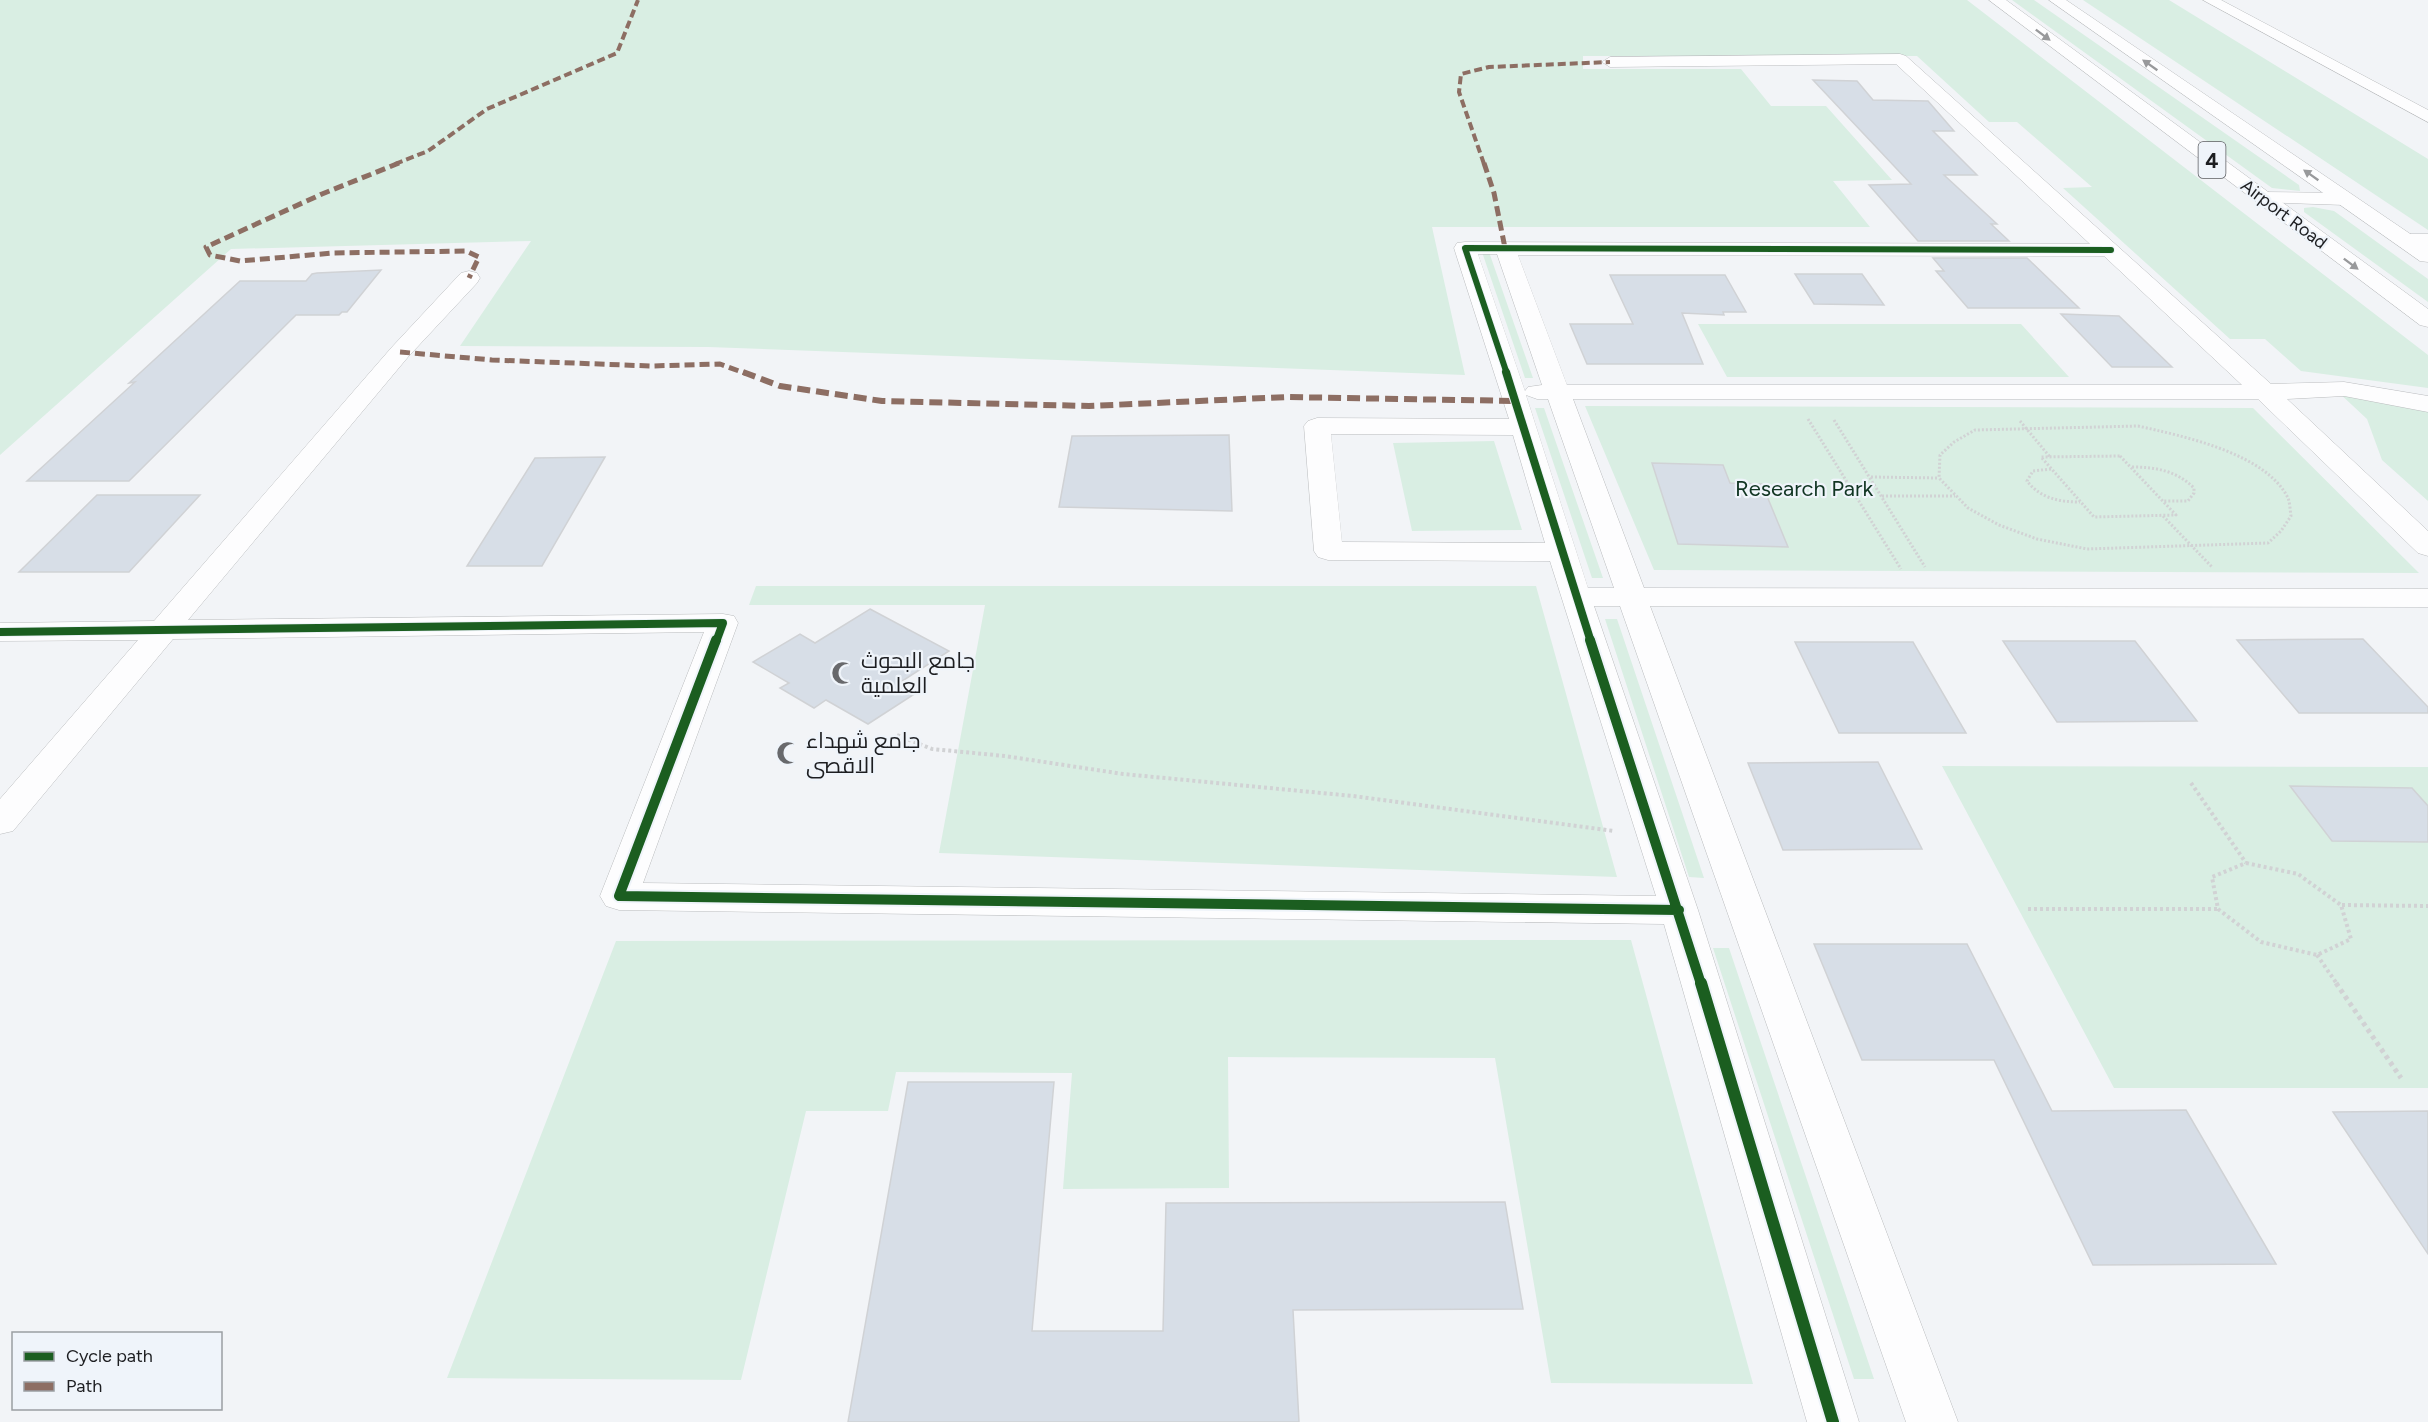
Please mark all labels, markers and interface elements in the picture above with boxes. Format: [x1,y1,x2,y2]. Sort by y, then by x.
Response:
one-way arrow [2035,29,2051,41]
one-way arrow [2142,60,2158,71]
road number: 4 [2198,142,2226,178]
one-way arrow [2302,170,2319,181]
street label: Airport Road [2237,174,2331,254]
one-way arrow [2344,257,2359,269]
park label: Research Park [1735,475,1873,502]
place label: جامع البحوث العلمية [861,647,975,699]
mosque icon: جامع البحوث العلمية [830,660,856,686]
place label: جامع شهداء الاقصى [806,727,921,779]
mosque icon: جامع شهداء الاقصى [775,740,801,766]
legend [12,1332,222,1410]
text: Cycle path [66,1345,153,1367]
text: Path [66,1375,102,1397]

